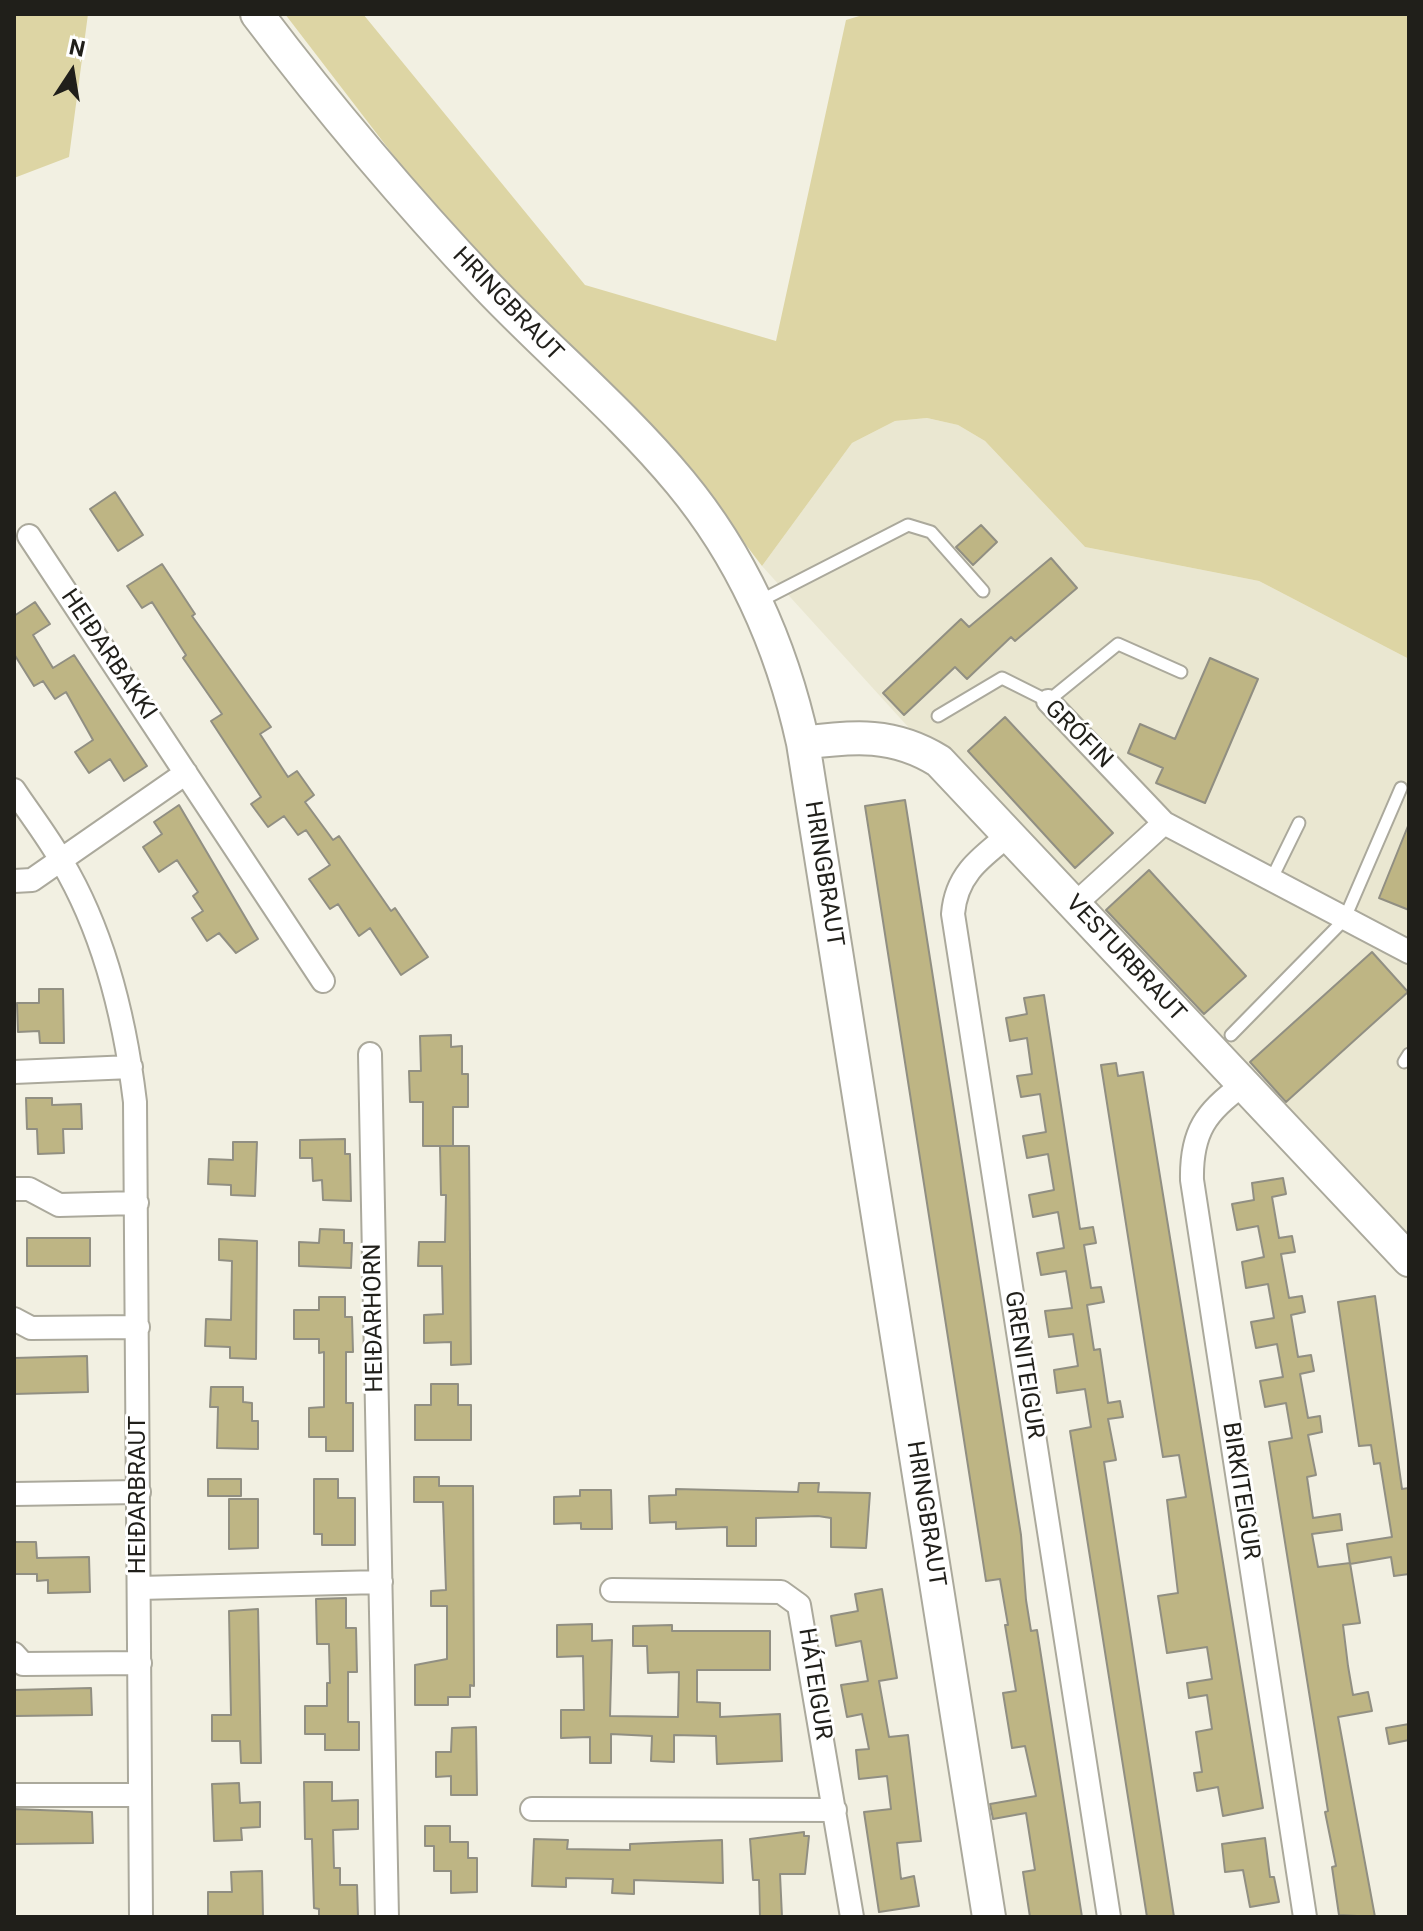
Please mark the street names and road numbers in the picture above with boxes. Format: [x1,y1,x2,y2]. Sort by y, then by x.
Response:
street label: HRINGBRAUT [446,242,568,368]
street label: HEIÐARBAKKI [54,584,162,726]
street label: GRÓFIN [1038,695,1118,775]
street label: HRINGBRAUT [797,799,849,949]
street label: VESTURBRAUT [1059,890,1191,1028]
street label: HEIÐARHORN [359,1243,391,1393]
street label: GRENITEIGUR [997,1289,1049,1441]
street label: HEIÐARBRAUT [125,1416,153,1574]
street label: BIRKITEIGUR [1215,1420,1265,1562]
street label: HRINGBRAUT [899,1439,951,1589]
street label: HÁTEIGUR [791,1626,837,1742]

